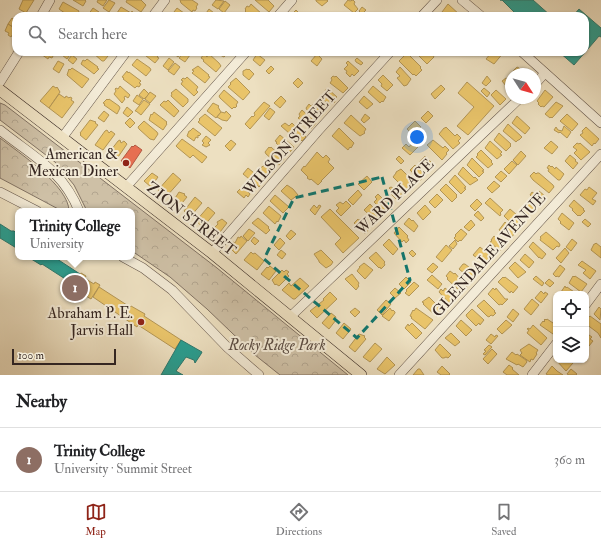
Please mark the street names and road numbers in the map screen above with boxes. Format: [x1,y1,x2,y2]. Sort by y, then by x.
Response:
street label: WILSON STREET [239,87,340,200]
street label: WARD PLACE [351,155,438,240]
street label: ZION STREET [142,178,240,260]
street label: GLENDALE AVENUE [428,189,550,321]

